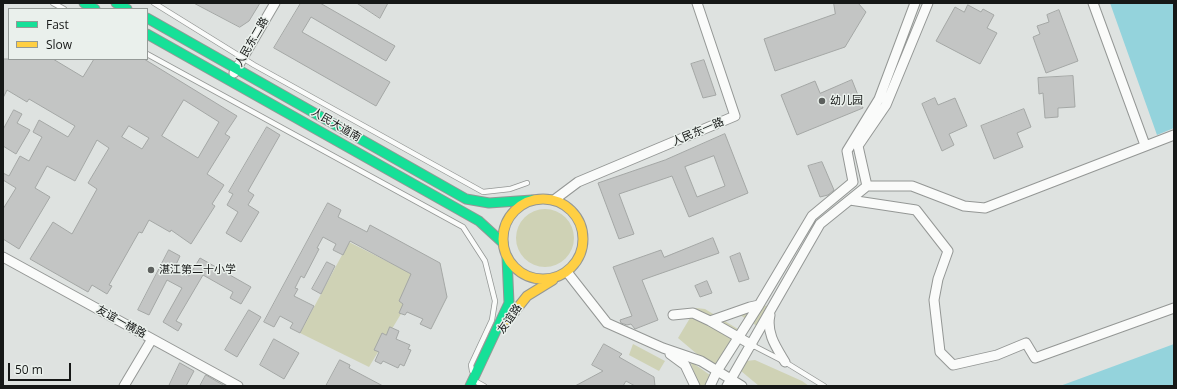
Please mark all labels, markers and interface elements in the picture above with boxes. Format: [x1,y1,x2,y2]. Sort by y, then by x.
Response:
legend [8,8,148,60]
street label: 人民东二路 [233,15,271,69]
text: Fast [46,16,69,33]
text: Slow [46,36,72,53]
place label: 幼儿园 [830,94,863,108]
marker: 幼儿园 [817,96,827,106]
street label: 人民大道南 [309,106,363,144]
street label: 人民东一路 [670,115,726,149]
place label: 湛江第二十小学 [159,263,236,277]
marker: 湛江第二十小学 [146,265,156,275]
street label: 友谊路 [495,302,525,336]
street label: 友谊一横路 [94,303,148,341]
scale bar [10,355,73,381]
text: 50 m [15,361,43,378]

